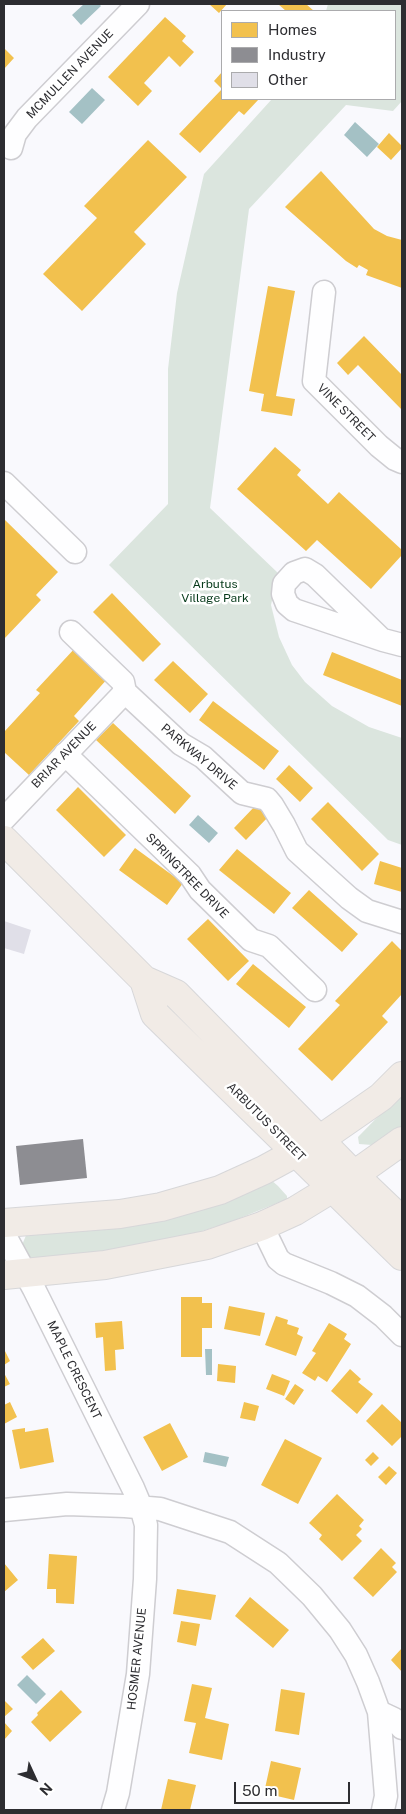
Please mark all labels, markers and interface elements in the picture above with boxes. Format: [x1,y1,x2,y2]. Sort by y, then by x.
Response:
legend [221,10,396,100]
text: Homes [268,21,317,38]
street label: MCMULLEN AVENUE [24,26,116,122]
text: Industry [268,46,326,63]
text: Other [268,71,308,88]
street label: VINE STREET [314,381,378,445]
park label: Arbutus Village Park [181,577,249,605]
street label: BRIAR AVENUE [29,719,99,791]
street label: PARKWAY DRIVE [158,721,240,793]
street label: SPRINGTREE DRIVE [143,830,231,922]
street label: ARBUTUS STREET [224,1080,308,1164]
street label: MAPLE CRESCENT [44,1318,104,1422]
street label: HOSMER AVENUE [124,1607,150,1711]
north arrow [10,1754,60,1804]
scale bar [236,1772,352,1804]
text: N [36,1780,56,1799]
text: 50 m [242,1782,277,1799]

